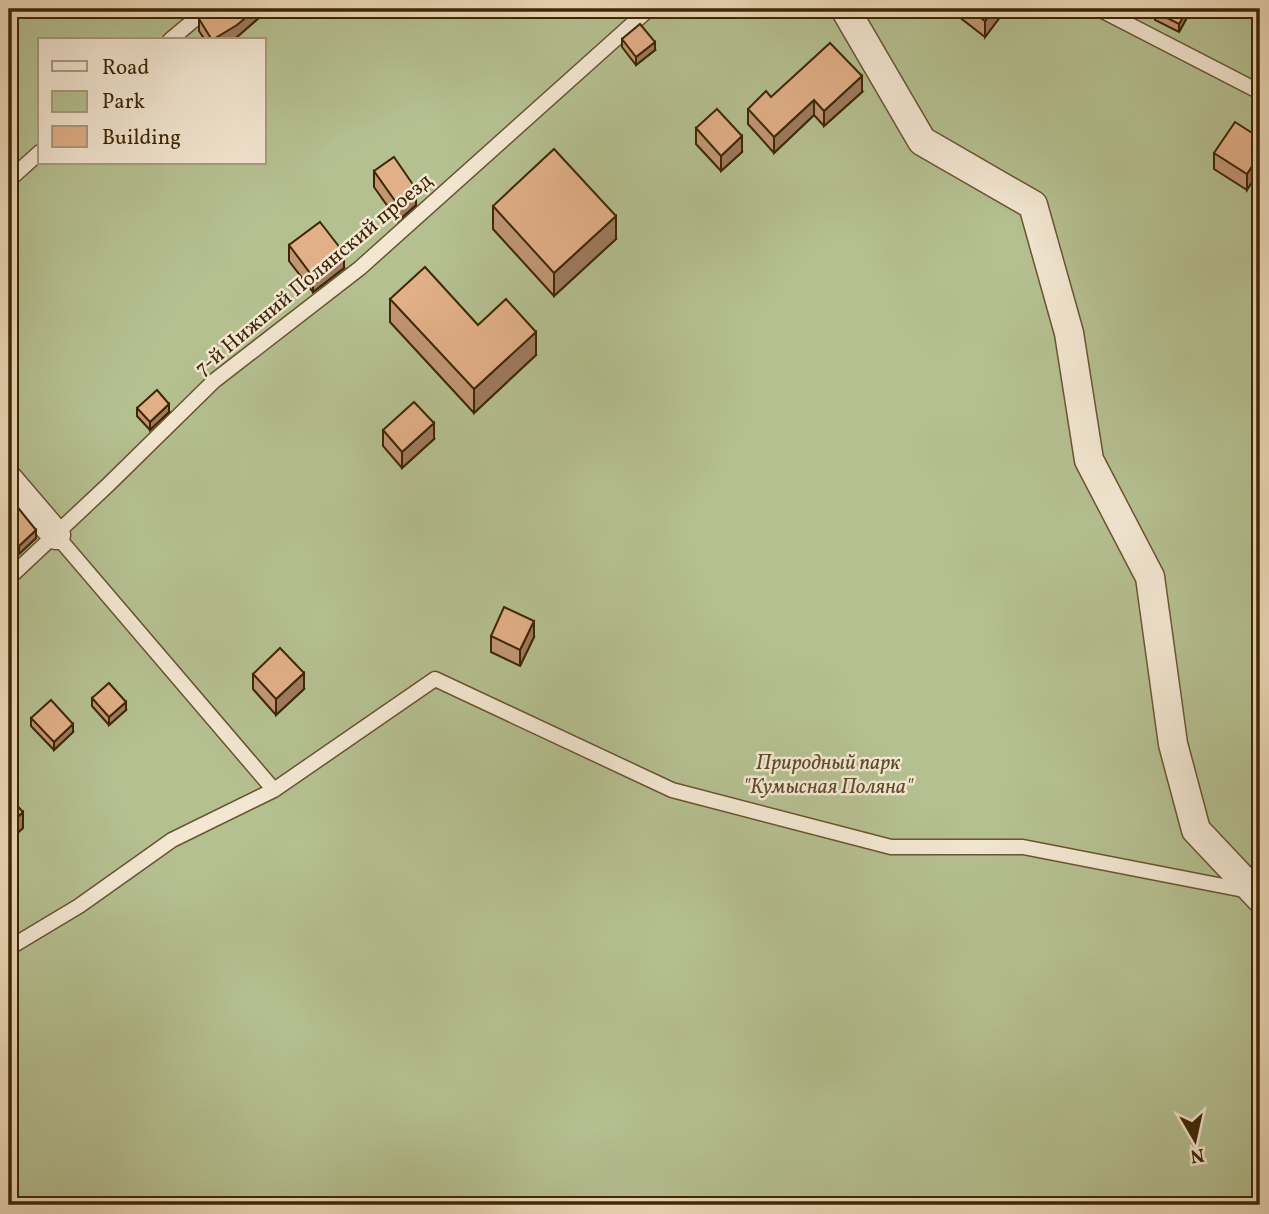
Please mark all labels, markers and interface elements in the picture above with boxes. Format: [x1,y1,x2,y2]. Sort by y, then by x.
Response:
legend [38,38,266,164]
text: Road [102,54,149,83]
text: Park [102,88,145,117]
text: Building [102,124,181,153]
street label: 7-й Нижний Полянский проезд [189,167,439,383]
park label: Природный парк "Кумысная Поляна" [743,749,914,802]
north arrow [1160,1106,1230,1176]
text: N [1188,1141,1206,1169]

